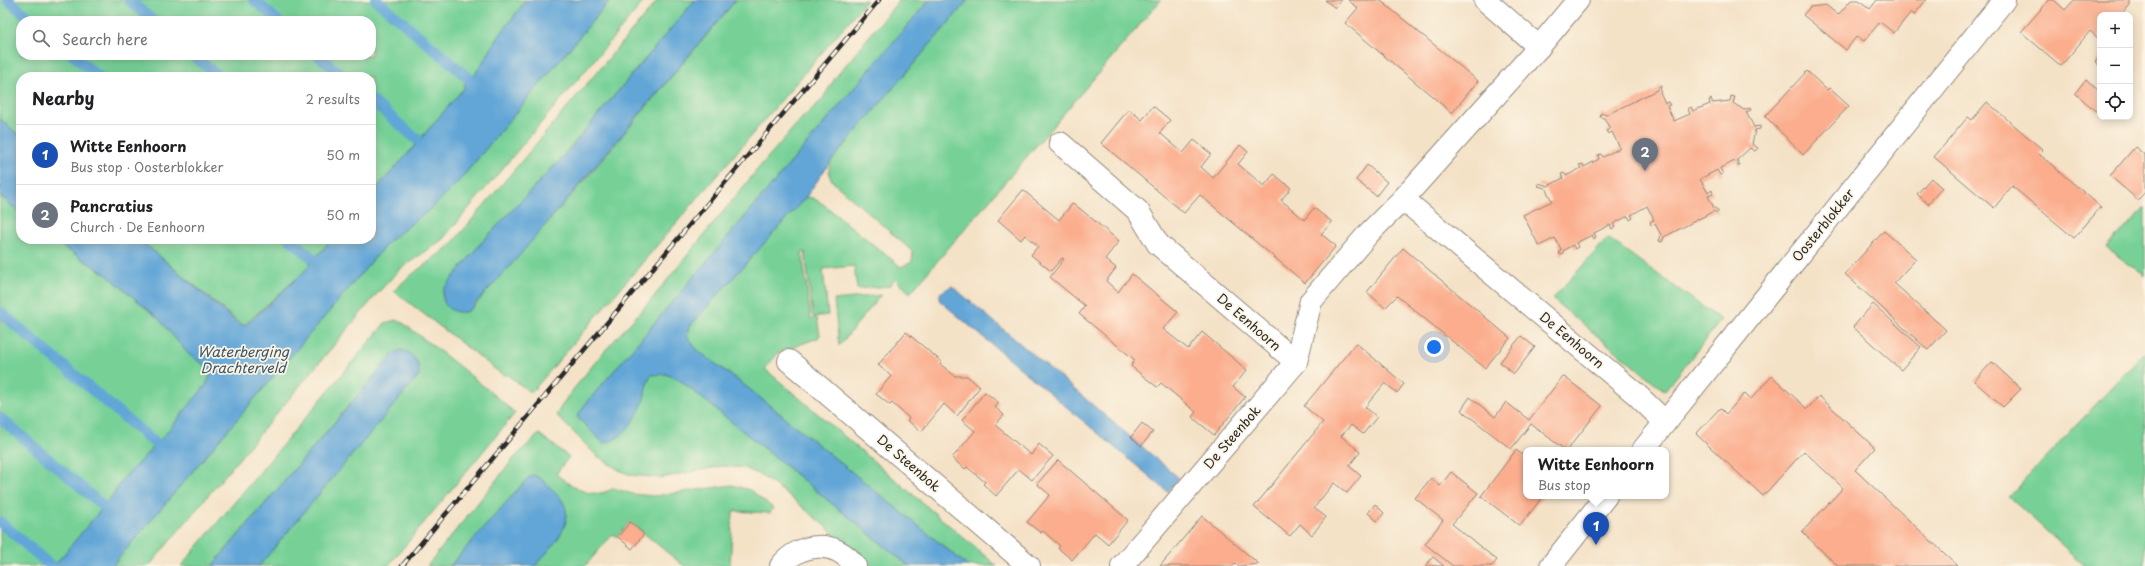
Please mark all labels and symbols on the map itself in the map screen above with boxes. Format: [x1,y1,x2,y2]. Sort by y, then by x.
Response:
pin: 2 [1632,138,1658,171]
street label: Oosterblokker [1787,183,1859,265]
street label: De Eenhoorn [1213,289,1285,355]
street label: De Eenhoorn [1536,307,1609,372]
your location [1424,337,1444,357]
water label: Waterberging Drachterveld [197,341,290,378]
street label: De Steenbok [1199,401,1265,473]
street label: De Steenbok [873,430,945,496]
pin: 1 [1583,512,1609,545]

